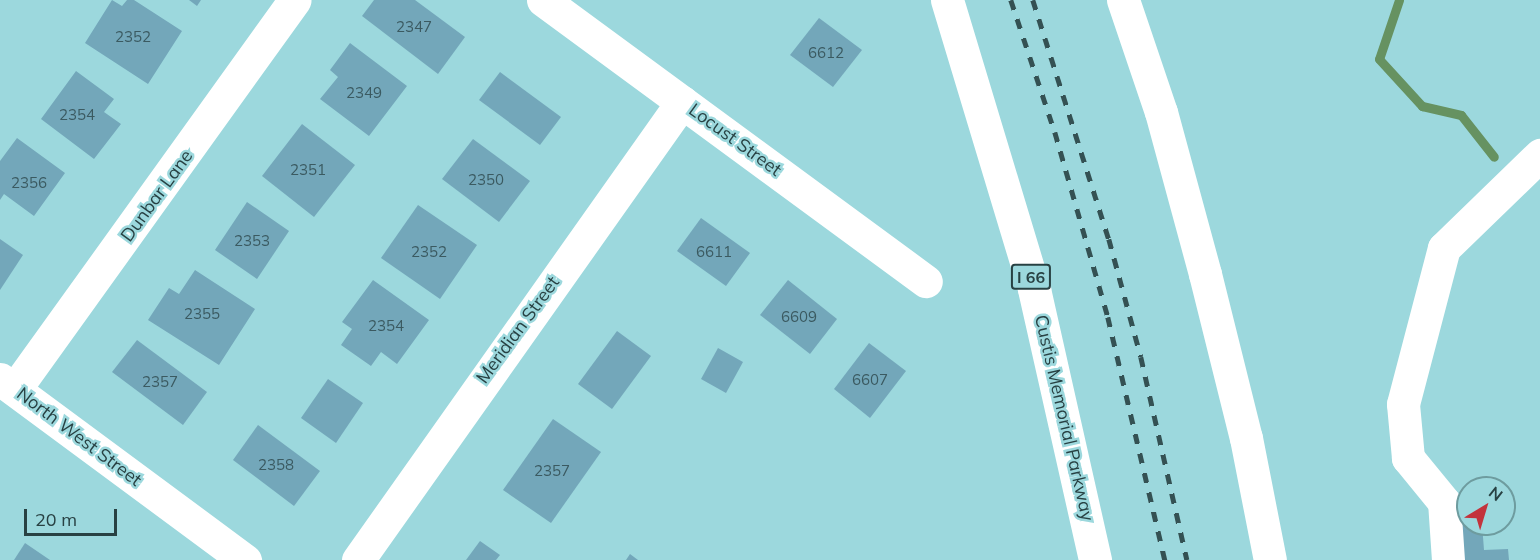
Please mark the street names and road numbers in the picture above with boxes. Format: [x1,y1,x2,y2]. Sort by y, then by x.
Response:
street label: Locust Street [685,99,785,181]
street label: Dunbar Lane [116,146,198,246]
road number: I 66 [1010,264,1052,290]
street label: Meridian Street [472,272,564,388]
street label: Custis Memorial Parkway [1030,313,1098,523]
street label: North West Street [12,383,146,491]

